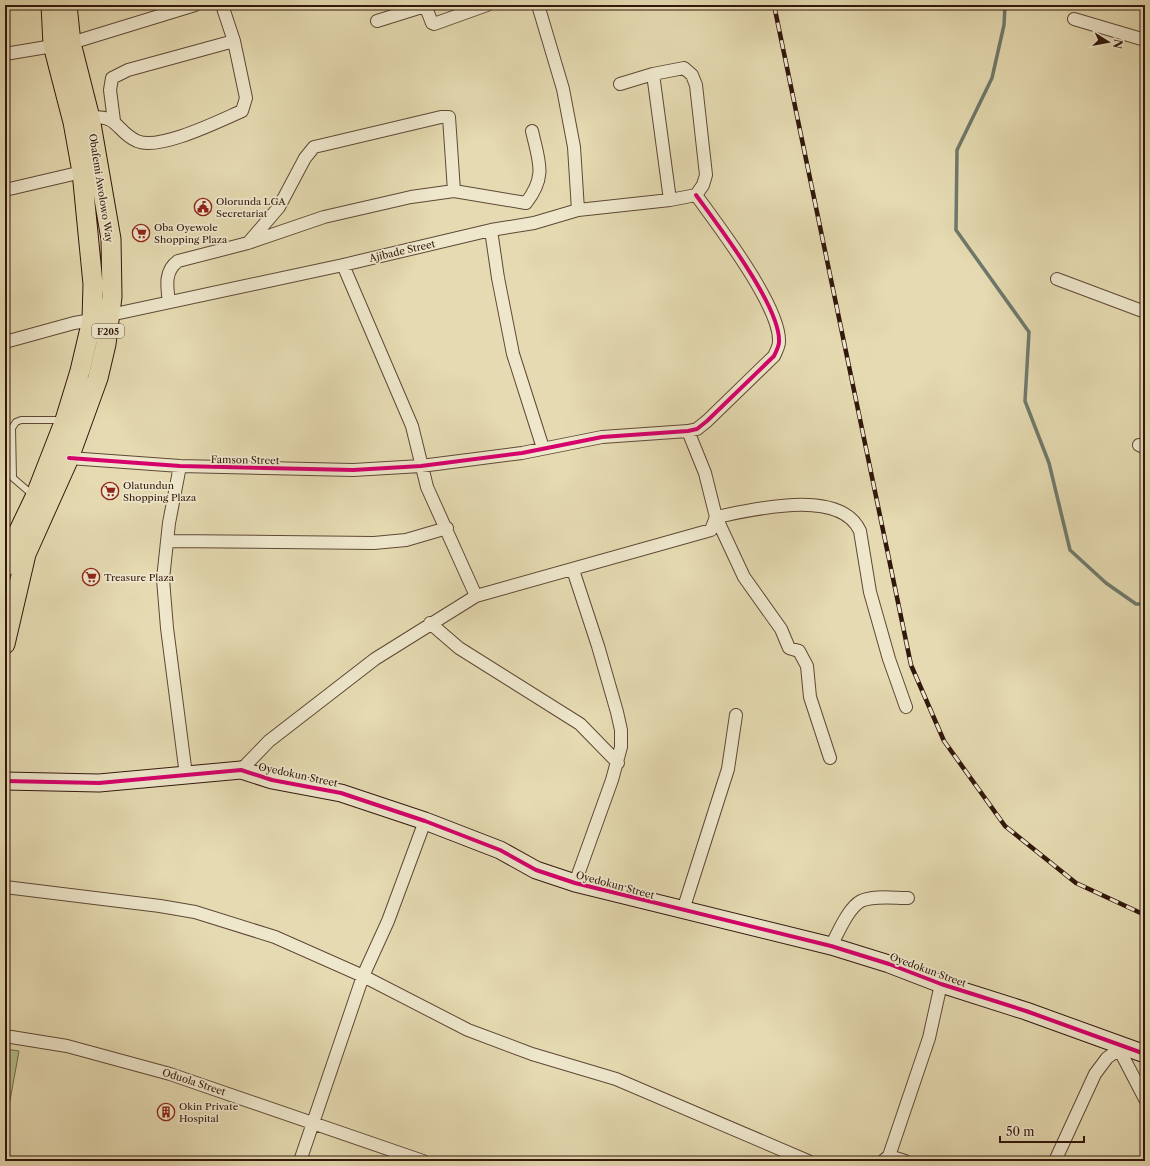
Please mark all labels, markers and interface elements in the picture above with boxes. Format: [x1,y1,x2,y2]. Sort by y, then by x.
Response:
north arrow [1088,22,1128,62]
text: N [1110,38,1126,50]
street label: Obafemi Awolowo Way [86,133,116,244]
place label: Olorunda LGA Secretariat [216,195,286,220]
public building icon: Olorunda LGA Secretariat [193,197,213,217]
place label: Oba Oyewole Shopping Plaza [154,221,228,246]
supermarket icon: Oba Oyewole Shopping Plaza [131,223,151,243]
street label: Ajibade Street [367,237,437,265]
road number: F205 [92,324,124,338]
street label: Famson Street [211,453,280,467]
place label: Olatundun Shopping Plaza [123,479,197,504]
supermarket icon: Olatundun Shopping Plaza [100,481,120,501]
supermarket icon: Treasure Plaza [81,567,101,587]
place label: Treasure Plaza [104,571,175,584]
street label: Oyedokun Street [257,760,339,790]
street label: Oyedokun Street [574,868,656,902]
street label: Oyedokun Street [888,950,969,990]
street label: Oduola Street [161,1066,228,1098]
place label: Okin Private Hospital [179,1100,239,1125]
building icon: Okin Private Hospital [156,1102,176,1122]
scale bar [1000,1118,1084,1144]
text: 50 m [1006,1124,1035,1139]

